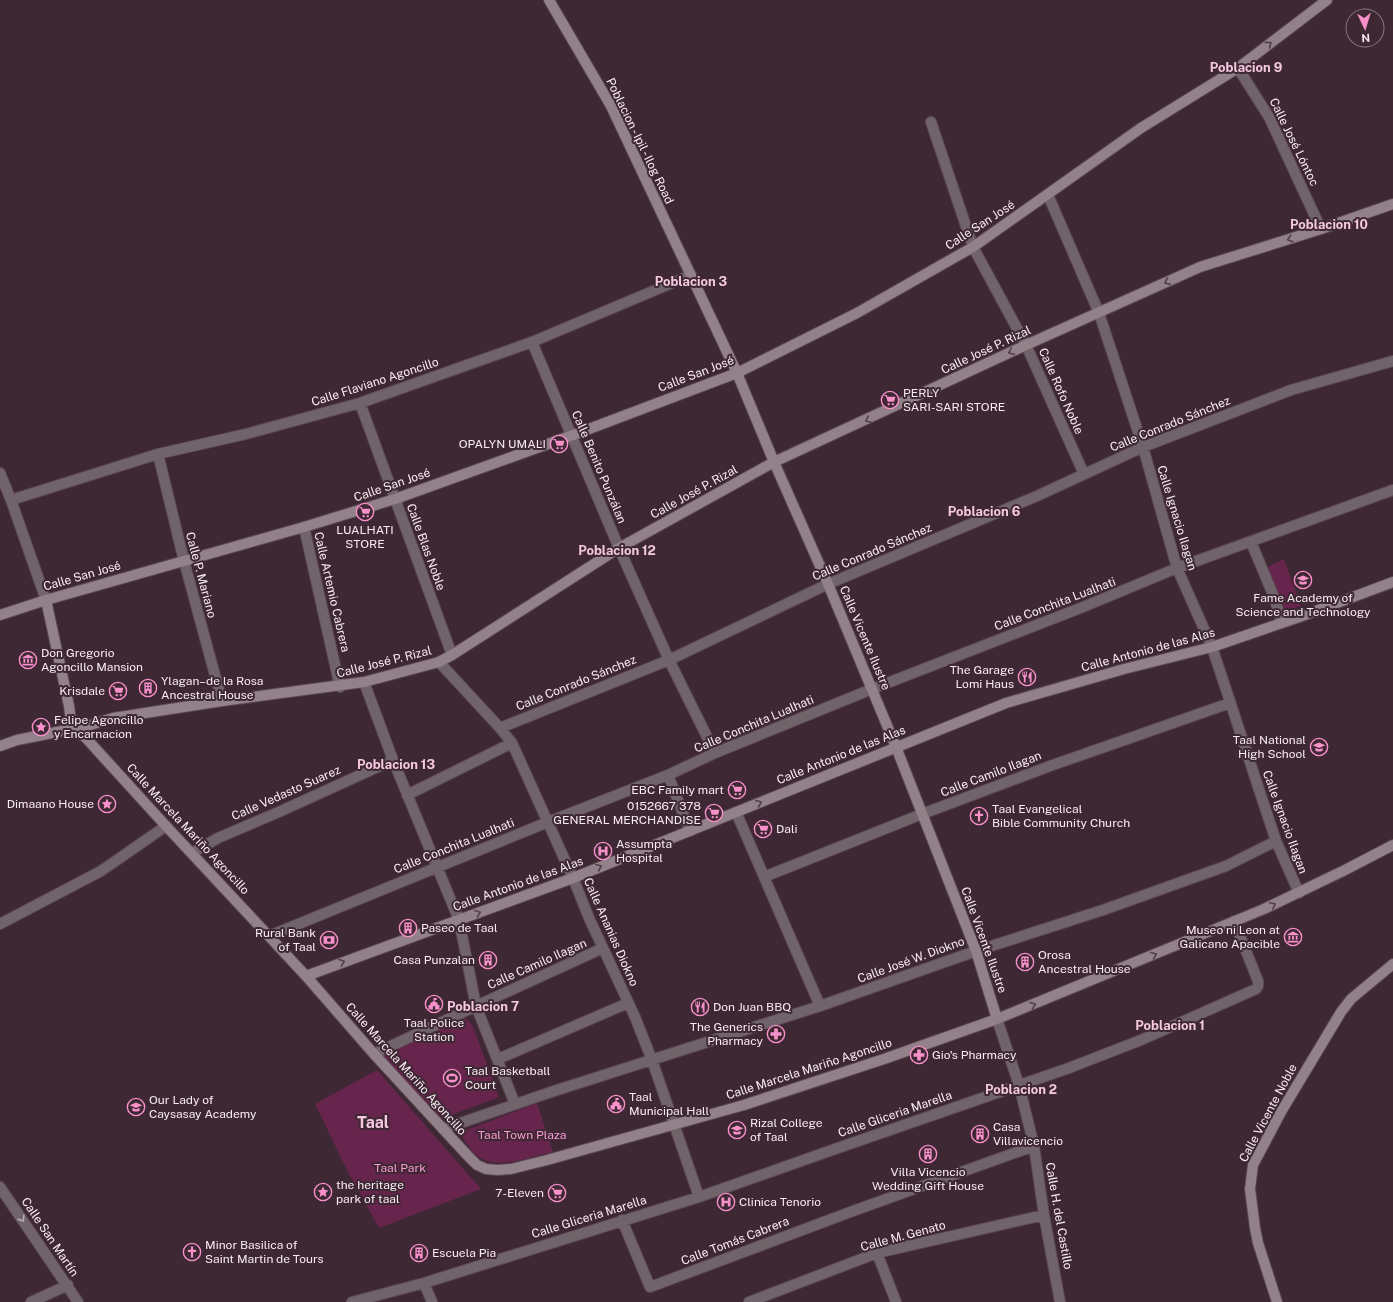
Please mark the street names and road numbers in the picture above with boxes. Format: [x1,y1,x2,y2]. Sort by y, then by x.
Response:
street label: Poblacion - Ipil - Ilog Road [603,76,677,206]
street label: Calle José Lóntoc [1267,96,1321,188]
street label: Calle San José [943,197,1018,253]
street label: Calle José P. Rizal [939,323,1033,377]
street label: Calle Rofo Noble [1036,346,1086,437]
street label: Calle San José [656,353,736,395]
street label: Calle Flaviano Agoncillo [310,355,441,409]
street label: Calle Conrado Sánchez [1108,393,1232,455]
street label: Calle Benito Punzálan [569,408,629,526]
street label: Calle José P. Rizal [648,462,740,522]
street label: Calle Ignacio Ilagan [1154,464,1200,572]
street label: Calle San José [352,465,432,505]
street label: Calle Blas Noble [404,502,448,593]
street label: Calle Conrado Sánchez [810,520,934,584]
street label: Calle P. Mariano [183,530,219,620]
street label: Calle Artemio Cabrera [311,530,353,654]
street label: Calle San José [42,558,123,594]
street label: Calle Conchita Lualhati [992,574,1118,634]
street label: Calle Vicente Ilustre [837,584,893,692]
street label: Calle Antonio de las Alas [1080,625,1216,675]
street label: Calle José P. Rizal [335,643,433,681]
street label: Calle Conrado Sánchez [514,652,638,714]
street label: Calle Conchita Lualhati [692,692,816,756]
street label: Calle Antonio de las Alas [775,723,907,787]
street label: Calle Camilo Ilagan [939,748,1043,800]
street label: Calle Marcela Mariño Agoncillo [124,761,252,897]
street label: Calle Vedasto Suarez [229,763,343,823]
street label: Calle Ignacio Ilagan [1260,768,1310,876]
street label: Calle Conchita Lualhati [392,815,516,877]
street label: Calle Antonio de las Alas [451,854,585,914]
street label: Calle Ananias Diokno [581,876,641,989]
street label: Calle Vicente Ilustre [958,885,1010,995]
street label: Calle José W. Diokno [855,934,967,986]
street label: Calle Camilo Ilagan [485,936,589,992]
street label: Calle Marcela Mariño Agoncillo [343,1000,469,1138]
street label: Calle Marcela Mariño Agoncillo [724,1035,894,1102]
street label: Calle Vicente Noble [1236,1061,1300,1164]
street label: Calle Gliceria Marella [836,1088,954,1140]
street label: Calle H. del Castillo [1043,1161,1075,1271]
street label: Calle Gliceria Marella [530,1193,648,1241]
street label: Calle San Martín [18,1195,82,1279]
street label: Calle Tomás Cabrera [679,1214,791,1268]
street label: Calle M. Genato [859,1218,947,1254]

